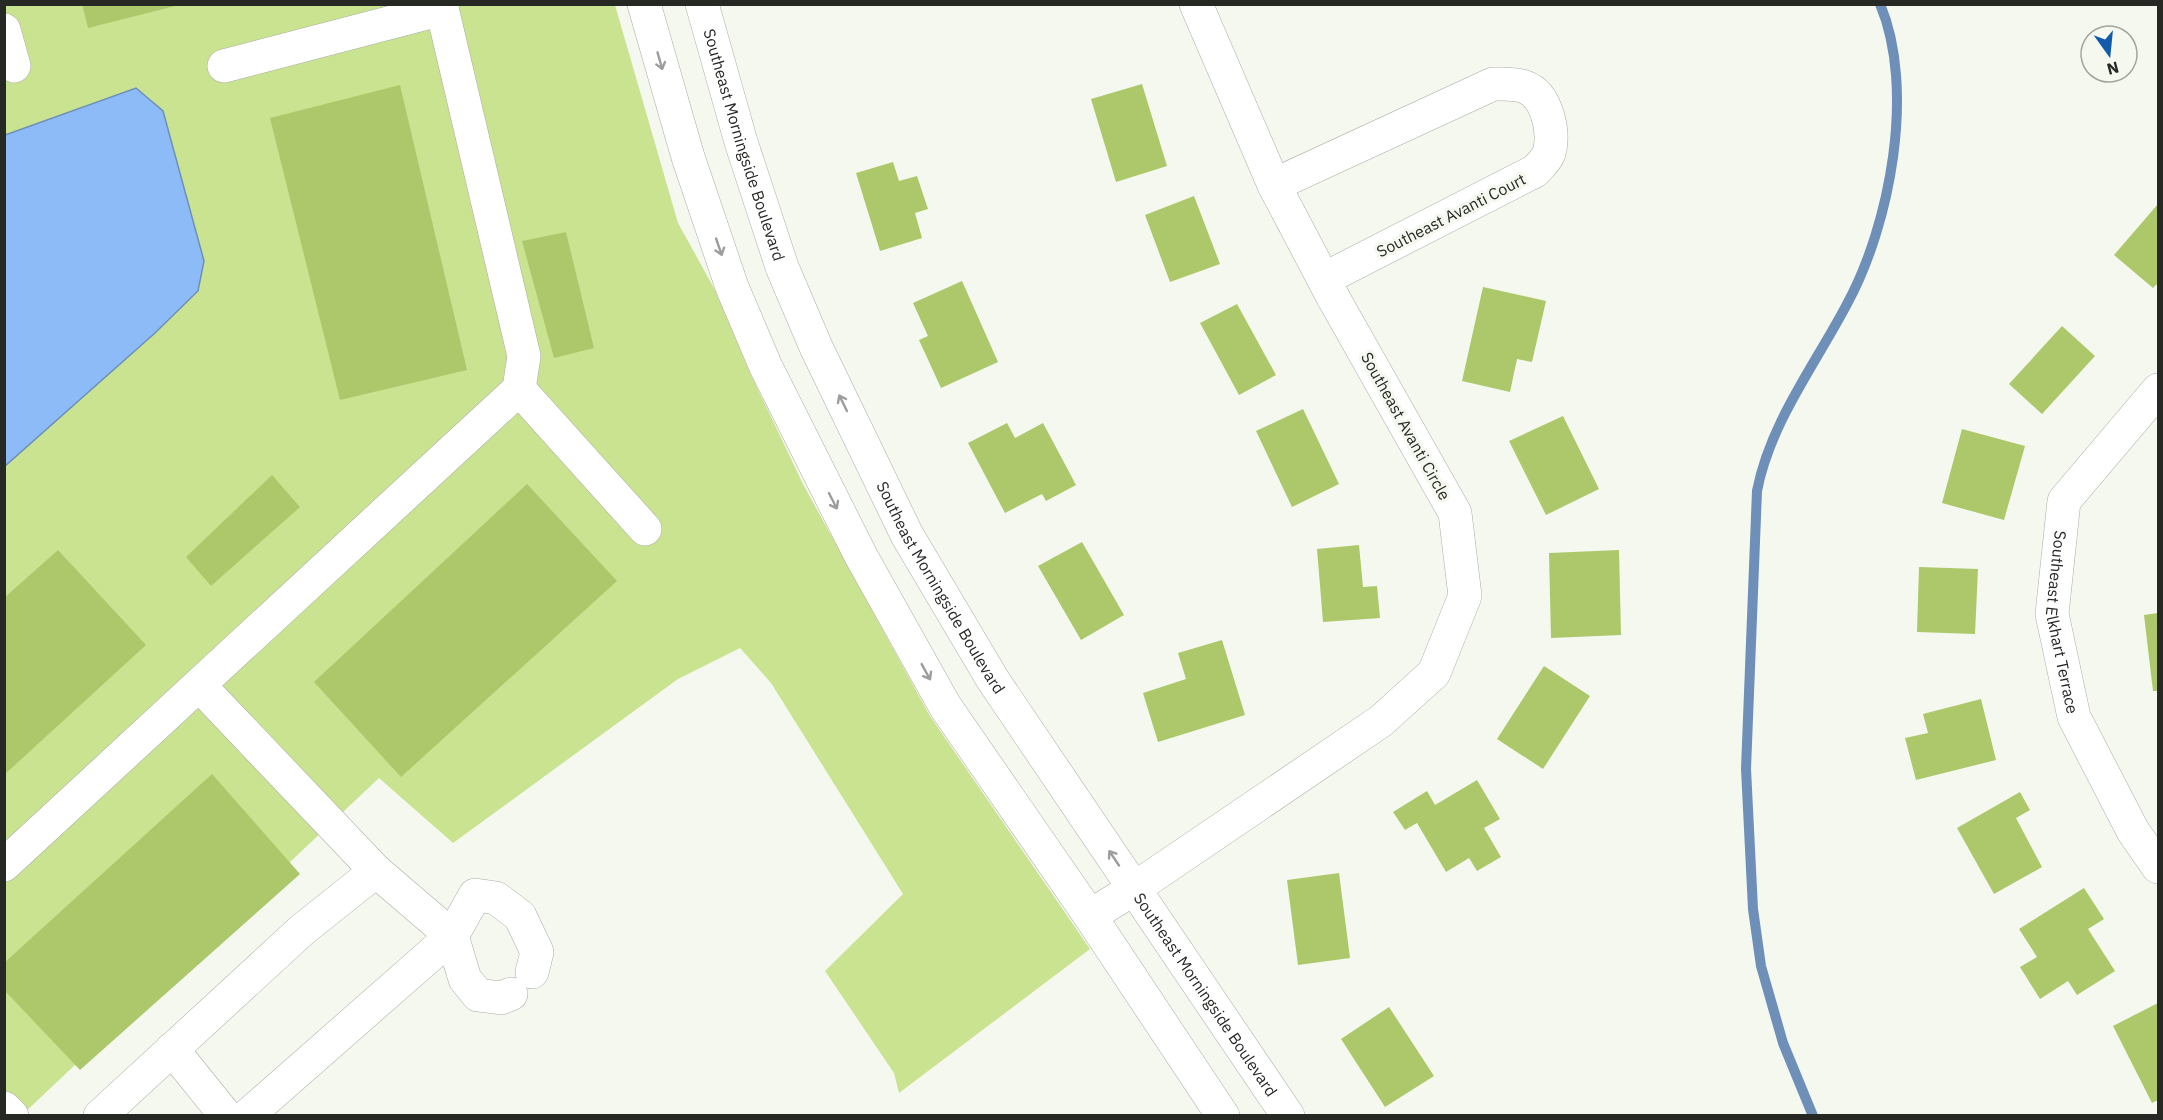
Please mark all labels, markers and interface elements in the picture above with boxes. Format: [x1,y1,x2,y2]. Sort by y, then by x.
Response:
north arrow [2079,24,2139,84]
street label: Southeast Morningside Boulevard [700,27,789,263]
one-way arrow [655,51,666,70]
text: N [2105,57,2121,80]
street label: Southeast Avanti Court [1373,169,1529,261]
one-way arrow [714,237,725,256]
street label: Southeast Avanti Circle [1357,349,1455,504]
one-way arrow [836,394,848,412]
street label: Southeast Morningside Boulevard [872,478,1009,698]
one-way arrow [828,491,839,509]
street label: Southeast Elkhart Terrace [2042,530,2083,716]
one-way arrow [920,663,932,680]
one-way arrow [1108,851,1120,867]
street label: Southeast Morningside Boulevard [1130,889,1282,1100]

